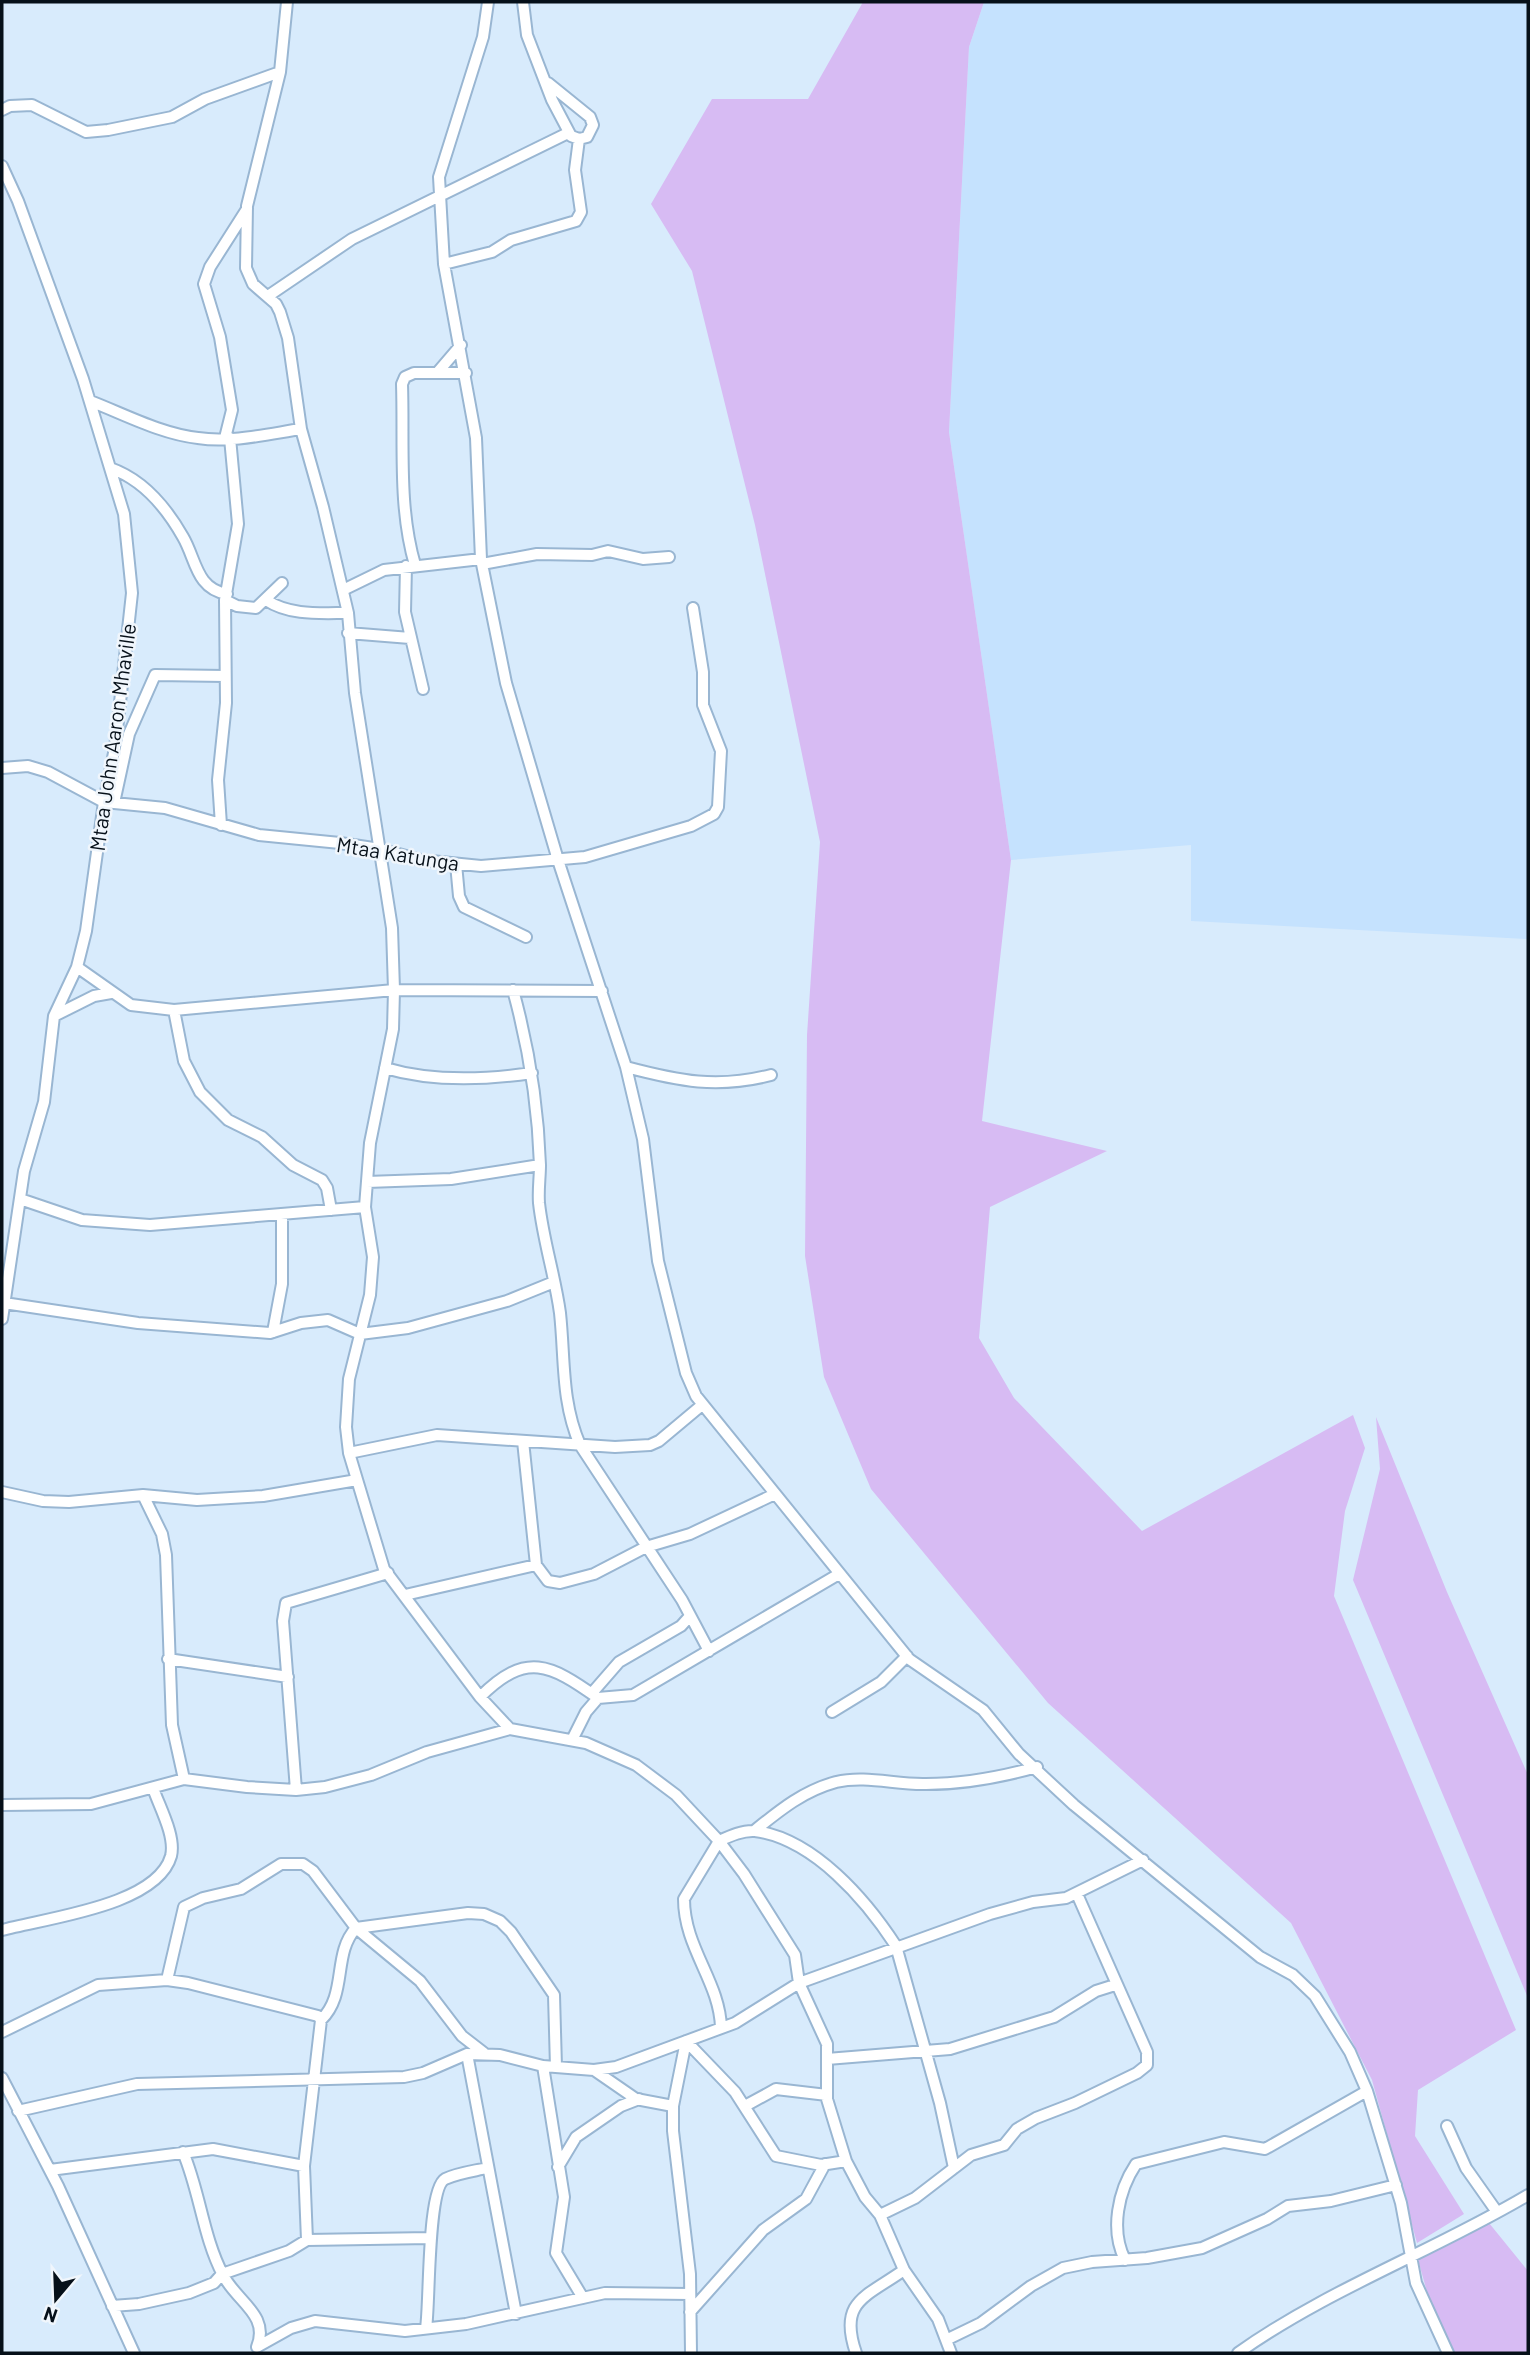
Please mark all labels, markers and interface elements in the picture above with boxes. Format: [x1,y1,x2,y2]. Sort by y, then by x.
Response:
street label: Mtaa John Aaron Mhaville [84,621,140,853]
street label: Mtaa Katunga [335,831,461,875]
north arrow [21,2264,91,2334]
text: N [41,2303,60,2328]

